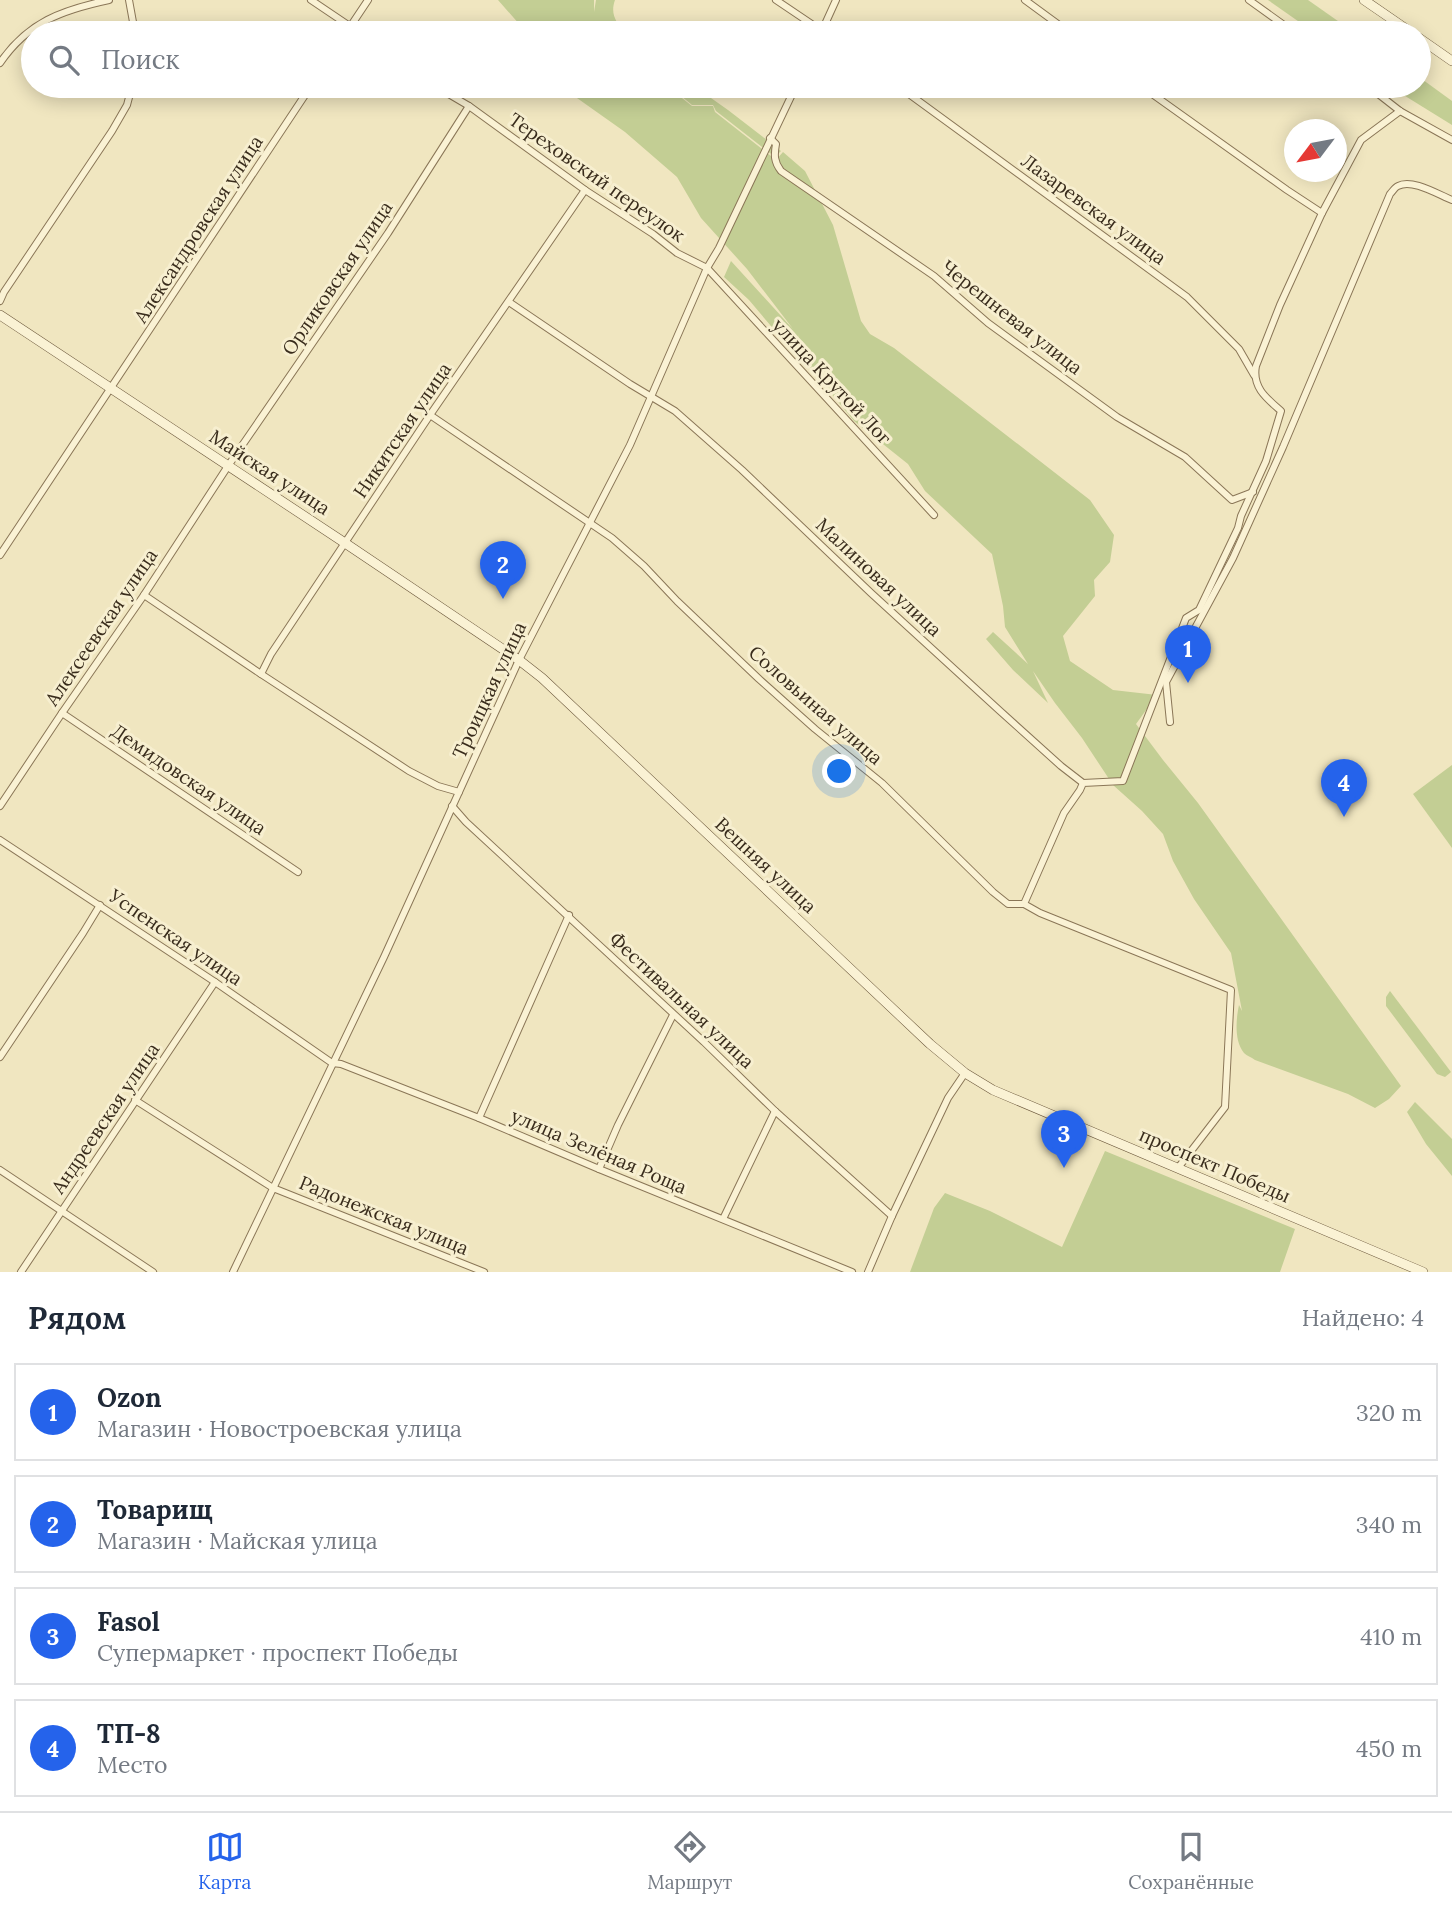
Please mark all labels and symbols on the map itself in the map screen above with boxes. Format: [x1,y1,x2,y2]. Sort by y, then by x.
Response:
street label: Тереховский переулок [504,107,690,247]
north arrow [1284,119,1347,182]
street label: Александровская улица [128,131,268,328]
street label: Лазаревская улица [1017,148,1171,270]
street label: Орликовская улица [277,196,398,360]
street label: Черешневая улица [937,254,1087,380]
street label: улица Крутой Лог [767,313,897,449]
street label: Никитская улица [348,358,456,502]
street label: Майская улица [205,424,335,520]
street label: Малиновая улица [811,513,947,641]
pin: 2 [480,541,526,599]
street label: Алексеевская улица [39,544,163,711]
street label: Троицкая улица [447,618,531,762]
pin: 1 [1165,625,1211,683]
street label: Соловьиная улица [744,640,888,770]
street label: Демидовская улица [107,718,271,840]
your location [822,754,856,788]
pin: 4 [1321,759,1367,817]
street label: Вешняя улица [710,812,822,918]
street label: Успенская улица [104,883,247,991]
street label: Фестивальная улица [605,927,760,1073]
street label: Андреевская улица [45,1038,164,1199]
street label: улица Зелёная Роща [508,1103,691,1199]
pin: 3 [1041,1110,1087,1168]
street label: проспект Победы [1136,1122,1294,1208]
street label: Радонежская улица [296,1170,472,1260]

